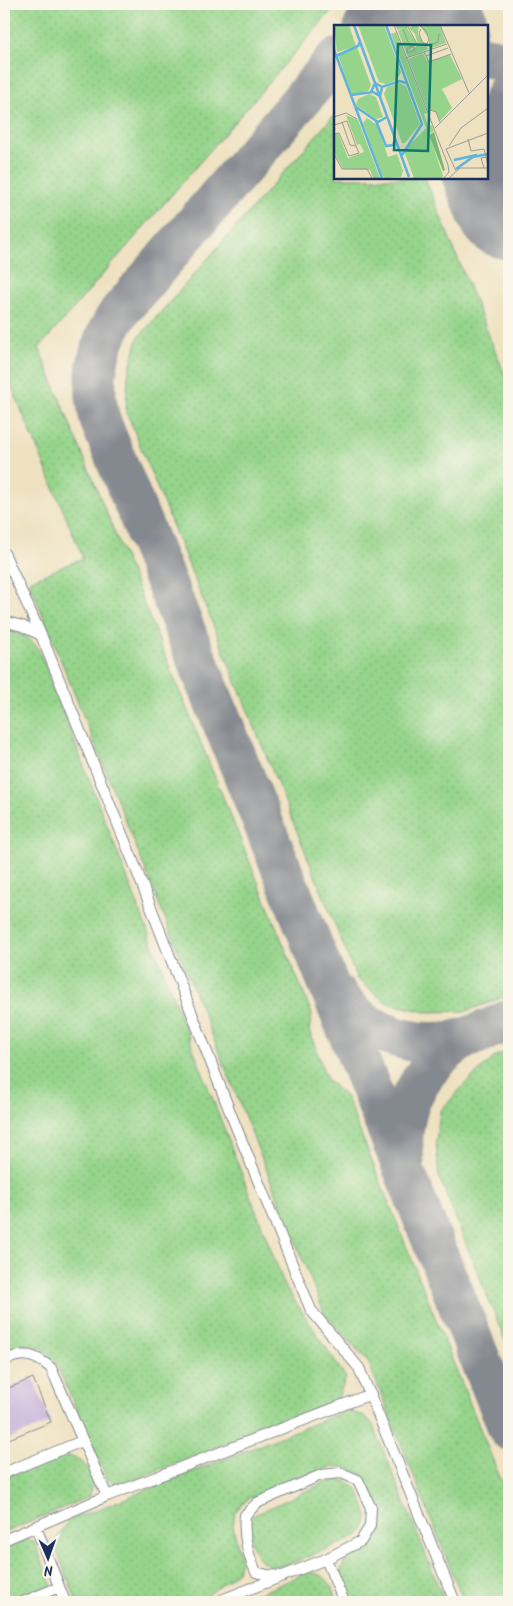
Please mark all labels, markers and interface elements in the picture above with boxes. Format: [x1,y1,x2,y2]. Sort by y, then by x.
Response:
inset map [334,25,488,179]
north arrow [22,1534,72,1584]
text: N [43,1559,53,1581]

